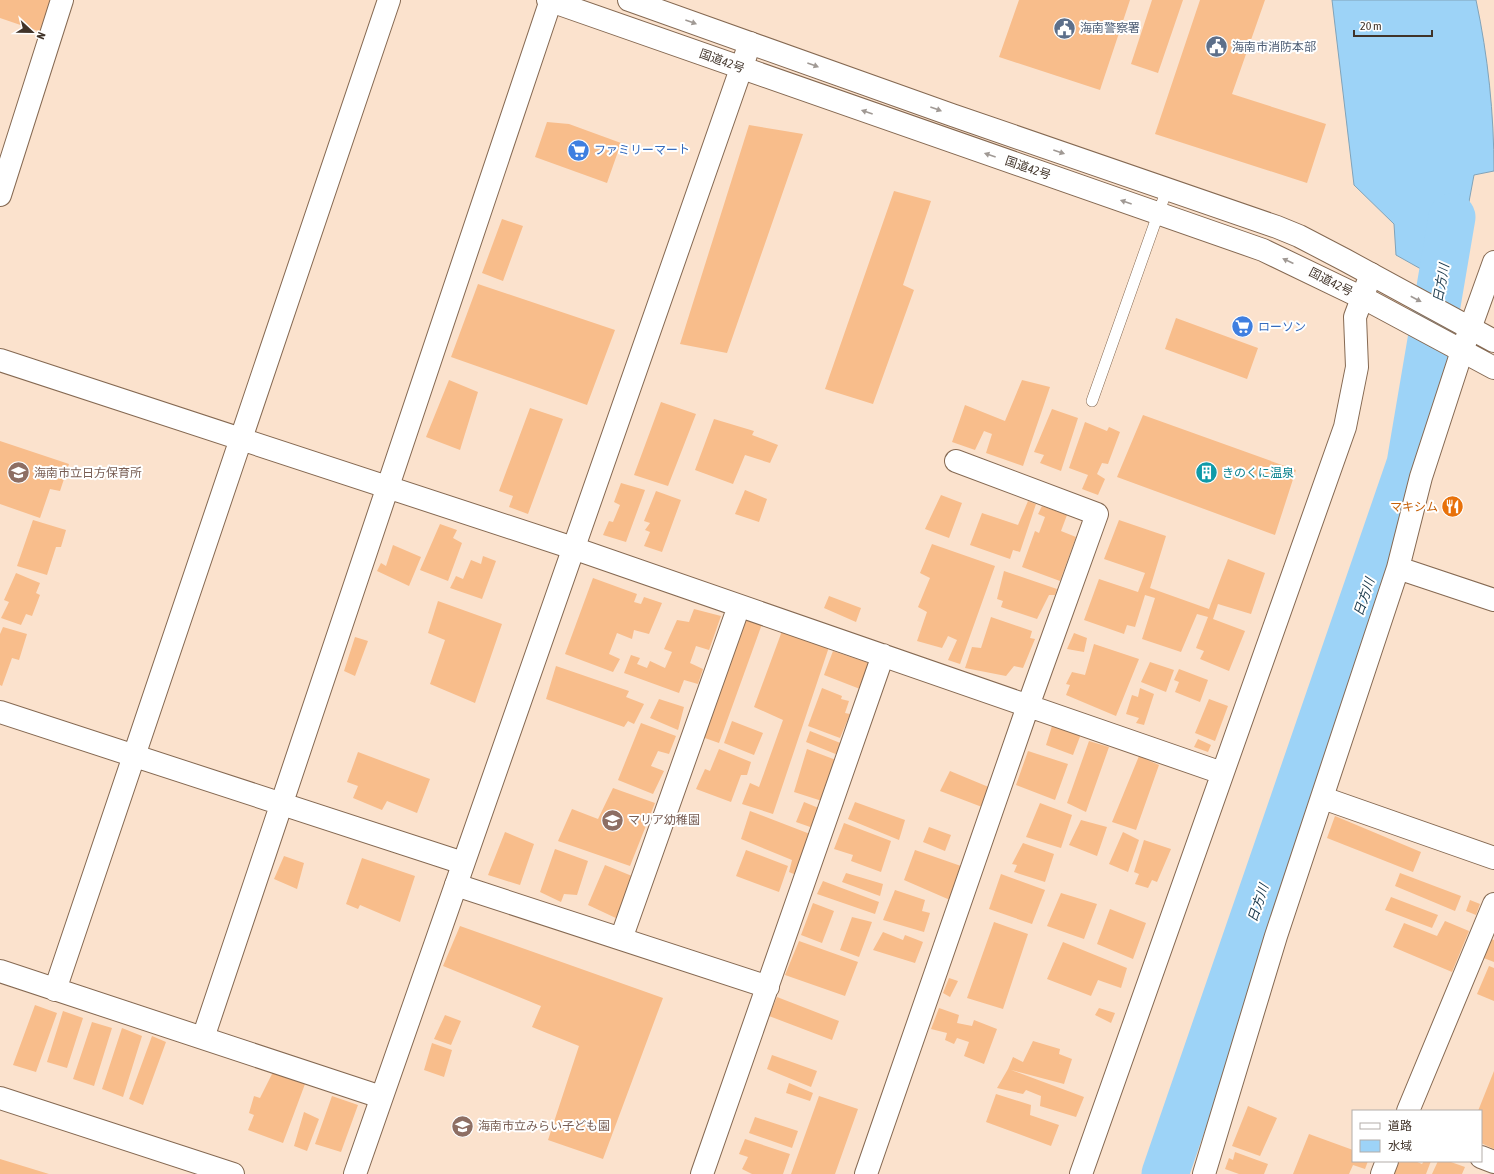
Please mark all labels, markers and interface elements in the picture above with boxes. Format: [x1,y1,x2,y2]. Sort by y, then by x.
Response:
north arrow [12,12,52,52]
scale bar [1354,12,1432,38]
public building icon: 海南警察署 [1052,15,1078,41]
one-way arrow [685,19,697,25]
text: 20 m [1360,19,1382,33]
place label: 海南警察署 [1080,21,1140,35]
text: N [34,30,48,41]
public building icon: 海南市消防本部 [1204,34,1230,60]
place label: 海南市消防本部 [1232,40,1316,54]
street label: 国道42号 [697,46,747,76]
one-way arrow [808,63,820,69]
one-way arrow [930,107,942,113]
one-way arrow [861,109,873,115]
supermarket icon: ファミリーマート [565,137,591,163]
place label: ファミリーマート [594,143,690,157]
one-way arrow [1053,149,1065,155]
one-way arrow [984,151,996,157]
street label: 国道42号 [1003,154,1053,182]
one-way arrow [1120,199,1132,205]
one-way arrow [1282,258,1293,264]
water label: 日方川 [1430,261,1452,304]
street label: 国道42号 [1307,265,1355,299]
one-way arrow [1410,295,1422,302]
supermarket icon: ローソン [1230,314,1256,340]
place label: ローソン [1258,320,1306,334]
school or university icon: 海南市立日方保育所 [5,460,31,486]
building icon: きのくに温泉 [1194,460,1220,486]
place label: 海南市立日方保育所 [34,466,142,480]
place label: きのくに温泉 [1222,466,1294,480]
restaurant icon: マキシム [1440,494,1466,520]
place label: マキシム [1390,500,1438,514]
water label: 日方川 [1351,574,1378,618]
school or university icon: マリア幼稚園 [599,807,625,833]
place label: マリア幼稚園 [628,813,700,827]
water label: 日方川 [1245,880,1272,924]
legend [1352,1110,1482,1162]
school or university icon: 海南市立みらい子ども園 [450,1113,476,1139]
place label: 海南市立みらい子ども園 [478,1119,610,1133]
text: 道路 [1388,1119,1412,1133]
text: 水域 [1388,1139,1412,1153]

